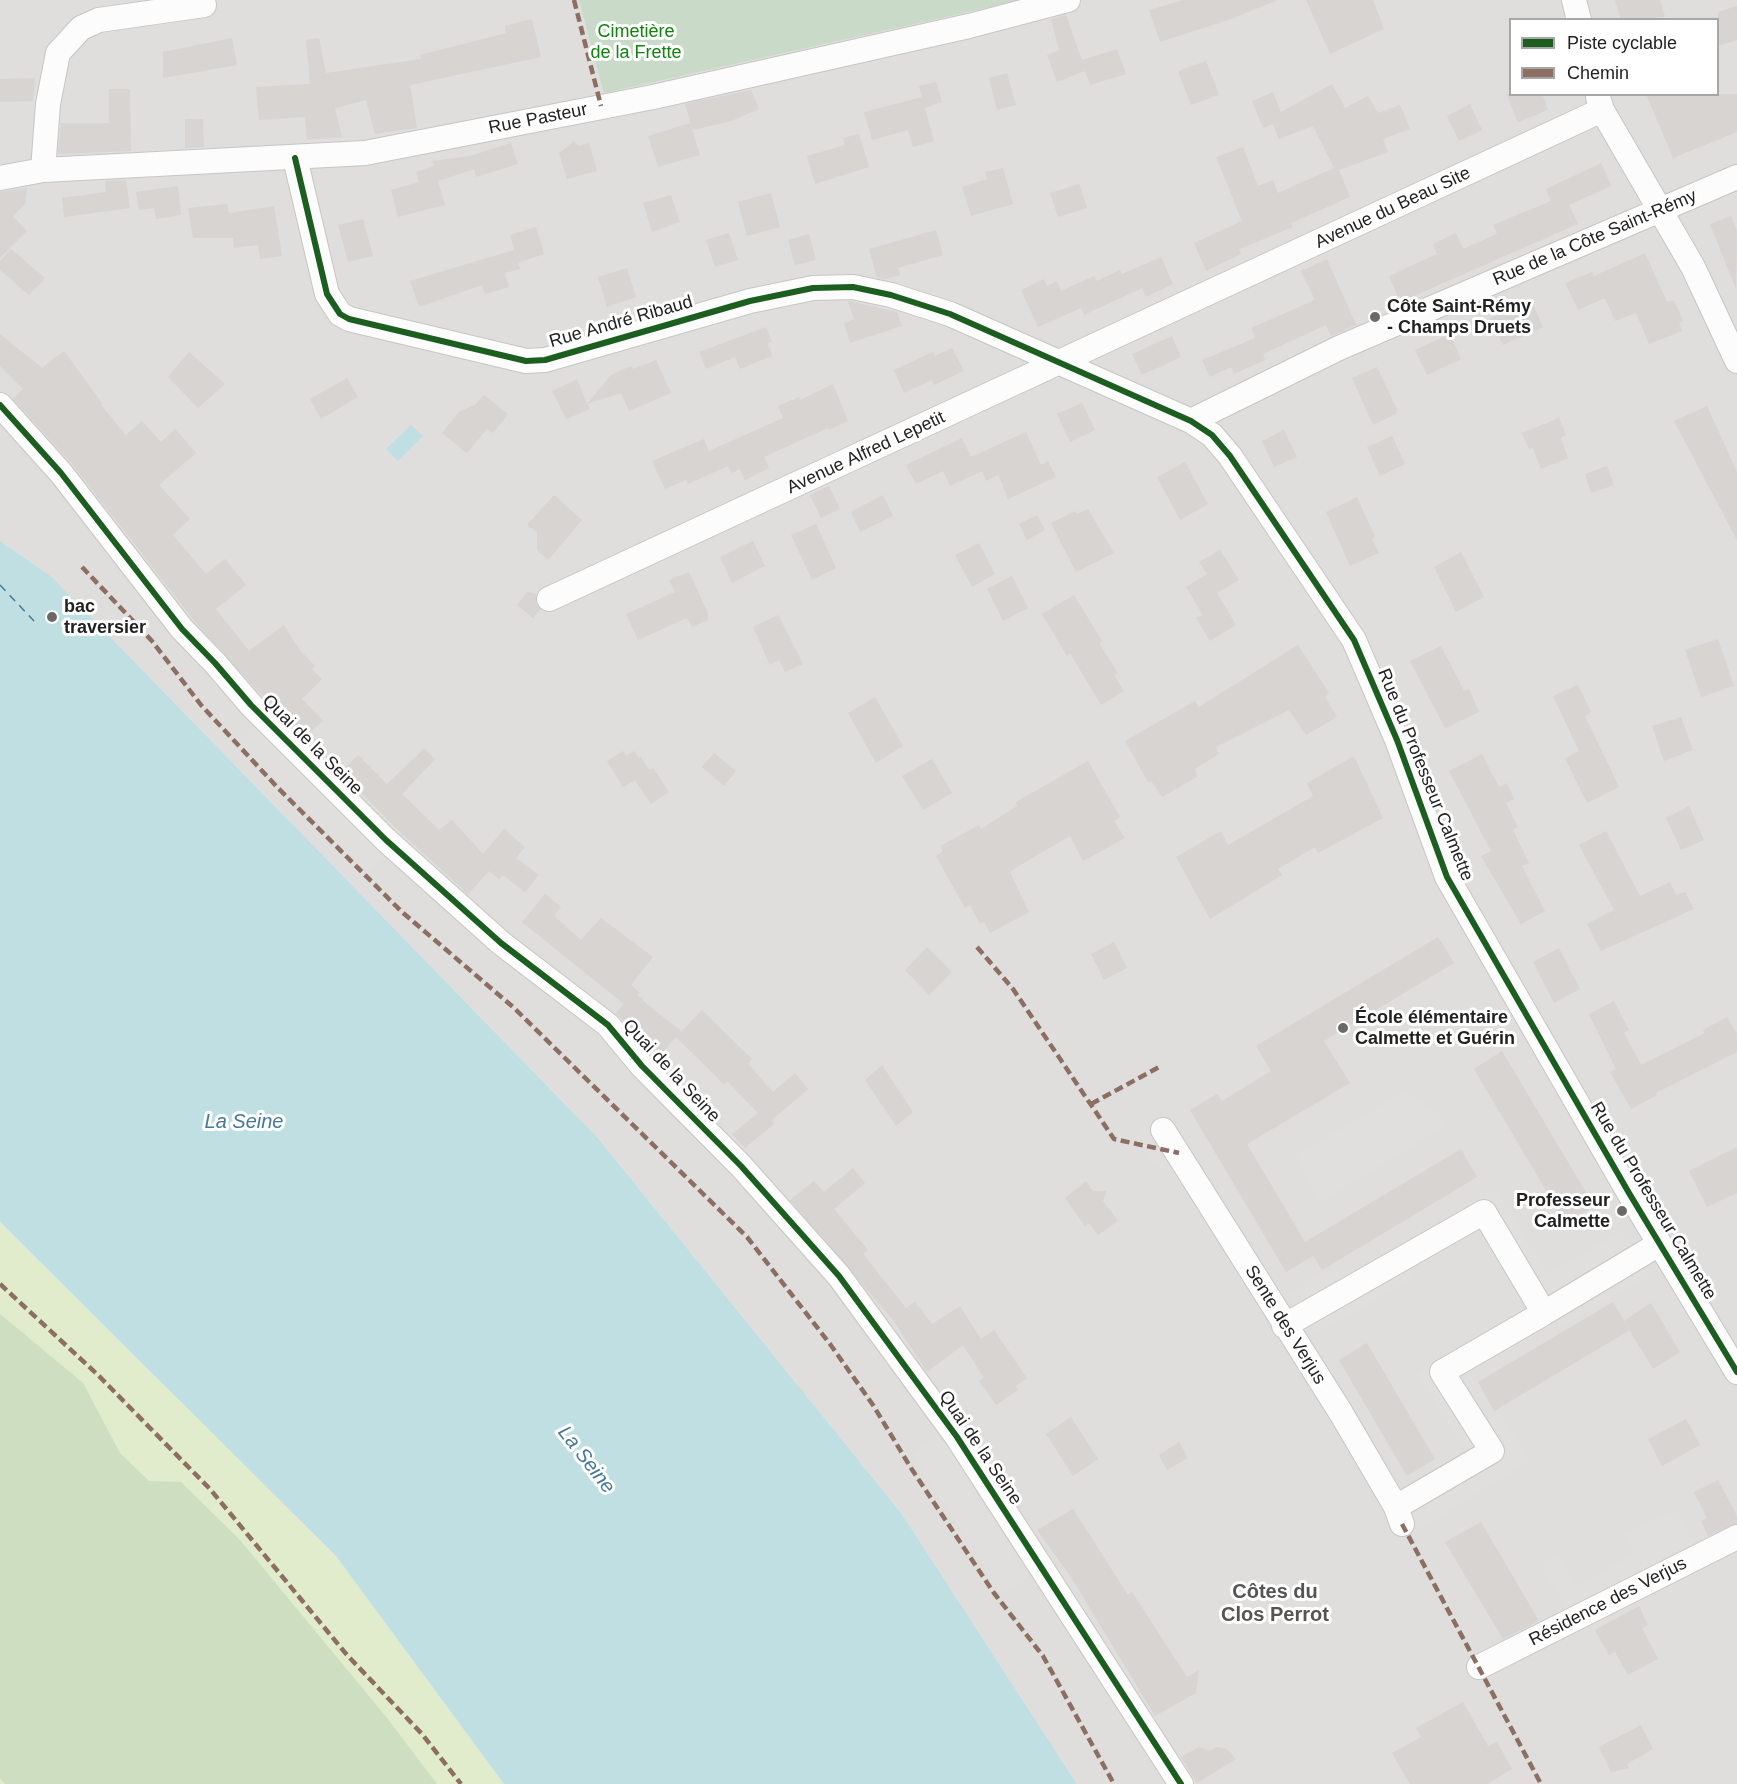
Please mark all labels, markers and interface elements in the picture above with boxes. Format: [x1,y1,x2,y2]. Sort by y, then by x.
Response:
legend [1509,18,1719,96]
park label: Cimetière de la Frette [590,21,682,63]
text: Piste cyclable [1567,33,1677,53]
text: Chemin [1567,63,1629,83]
street label: Rue Pasteur [487,99,589,139]
street label: Avenue du Beau Site [1312,163,1474,253]
street label: Rue de la Côte Saint-Rémy [1490,185,1700,291]
street label: Rue André Ribaud [547,291,695,353]
place label: Côte Saint-Rémy - Champs Druets [1387,296,1531,338]
marker: Côte Saint-Rémy - Champs Druets [1368,310,1382,324]
street label: Avenue Alfred Lepetit [784,407,948,499]
place label: bac traversier [64,596,146,638]
marker: bac traversier [45,610,59,624]
street label: Rue du Professeur Calmette [1372,666,1478,884]
street label: Quai de la Seine [257,690,367,800]
place label: École élémentaire Calmette et Guérin [1355,1007,1515,1050]
street label: Quai de la Seine [618,1015,724,1127]
marker: École élémentaire Calmette et Guérin [1336,1021,1350,1035]
street label: Rue du Professeur Calmette [1585,1098,1721,1304]
water label: La Seine [205,1110,283,1134]
place label: Professeur Calmette [1516,1190,1610,1232]
marker: Professeur Calmette [1615,1204,1629,1218]
street label: Sente des Verjus [1240,1262,1330,1388]
street label: Quai de la Seine [934,1387,1026,1509]
water label: La Seine [552,1422,620,1498]
street label: Résidence des Verjus [1526,1553,1690,1651]
district label: Côtes du Clos Perrot [1221,1580,1329,1627]

